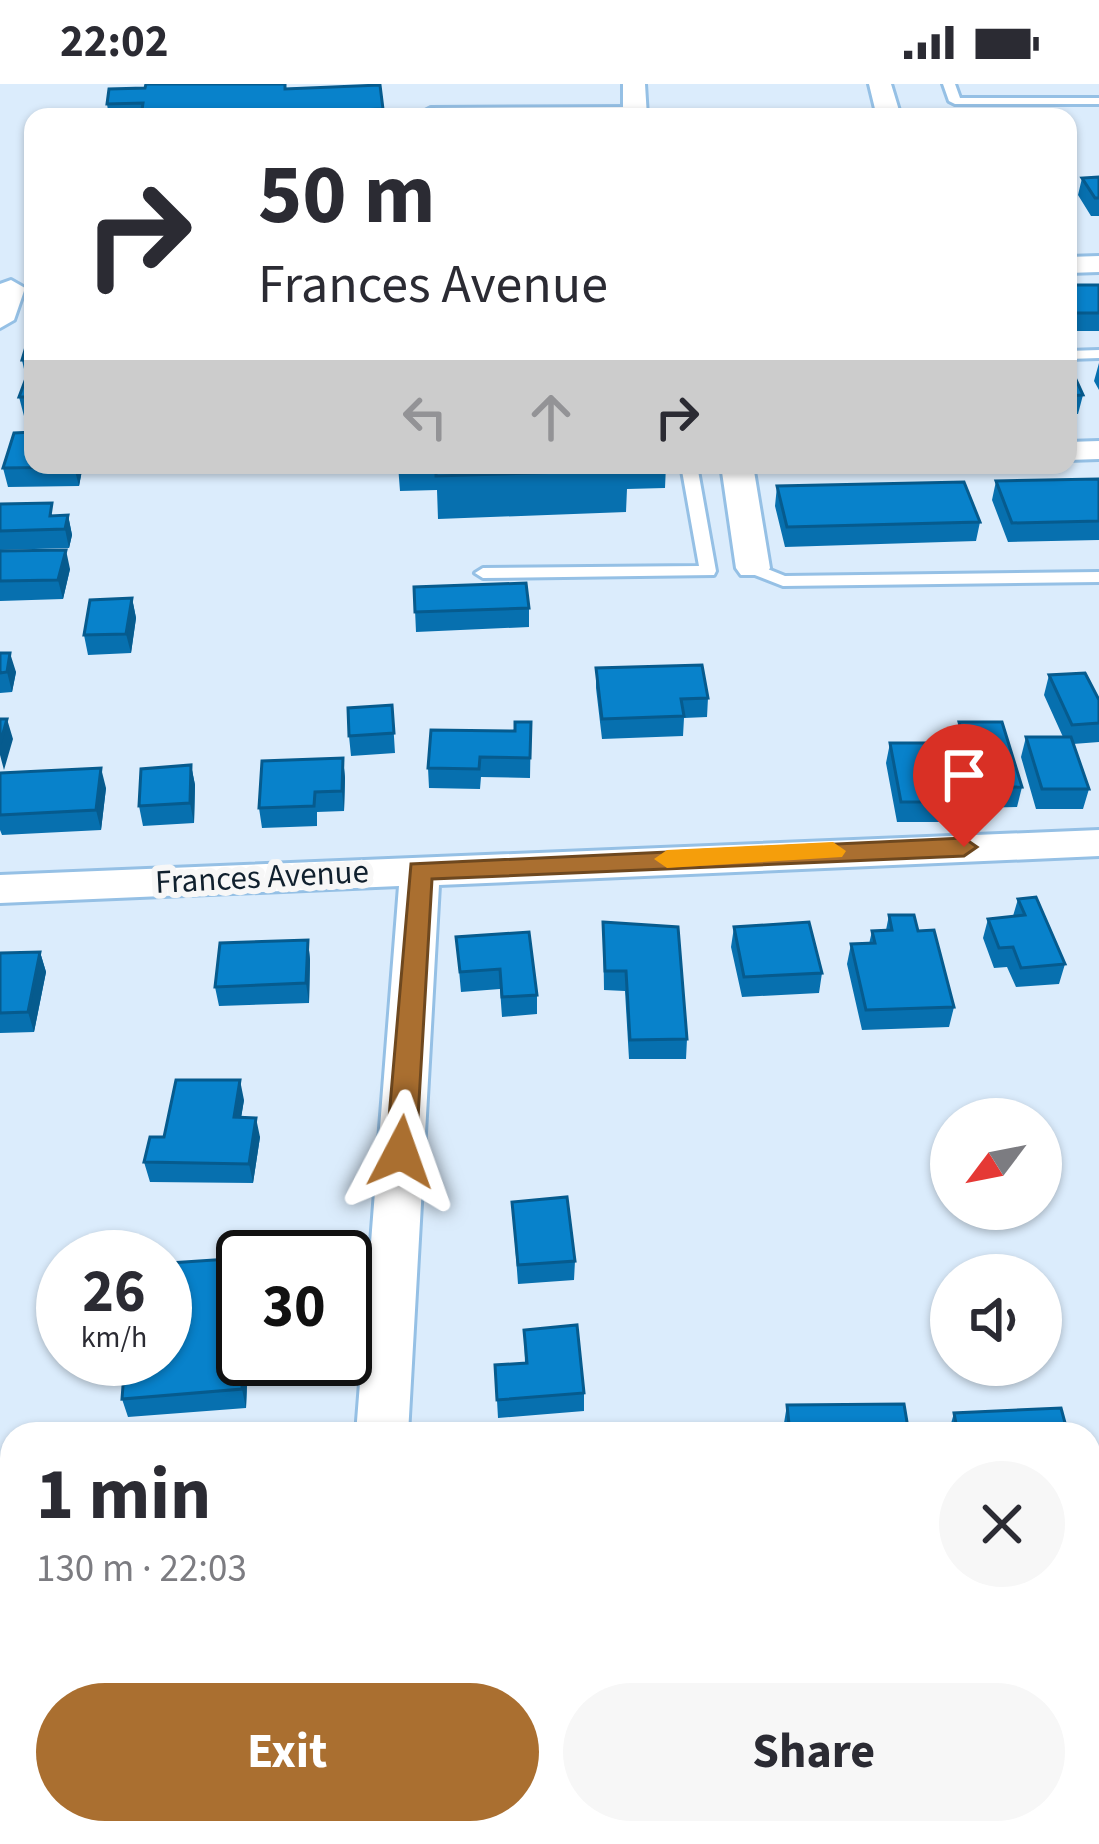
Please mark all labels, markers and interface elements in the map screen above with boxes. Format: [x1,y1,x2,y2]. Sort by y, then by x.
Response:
text: 22:02 [60,10,169,74]
text: 50 m [258,136,436,256]
icon: right [60,156,216,312]
text: Frances Avenue [258,247,608,324]
icon: left [392,384,458,450]
icon: ahead [518,384,584,450]
icon: right [644,384,710,450]
pin [913,724,1015,847]
icon: arrive [931,742,997,808]
street label: Frances Avenue [154,848,370,906]
position arrow [338,1089,464,1215]
north arrow [930,1098,1062,1230]
map controls [930,1098,1062,1386]
speed limit sign: 30 [216,1230,372,1386]
text: 26 [82,1250,146,1335]
button: sound [930,1254,1062,1386]
text: km/h [81,1316,147,1359]
text: 1 min [36,1444,211,1547]
button: close [939,1461,1065,1587]
text: 130 m · 22:03 [36,1541,247,1597]
button: Exit [36,1683,539,1821]
button: Share [563,1683,1065,1821]

